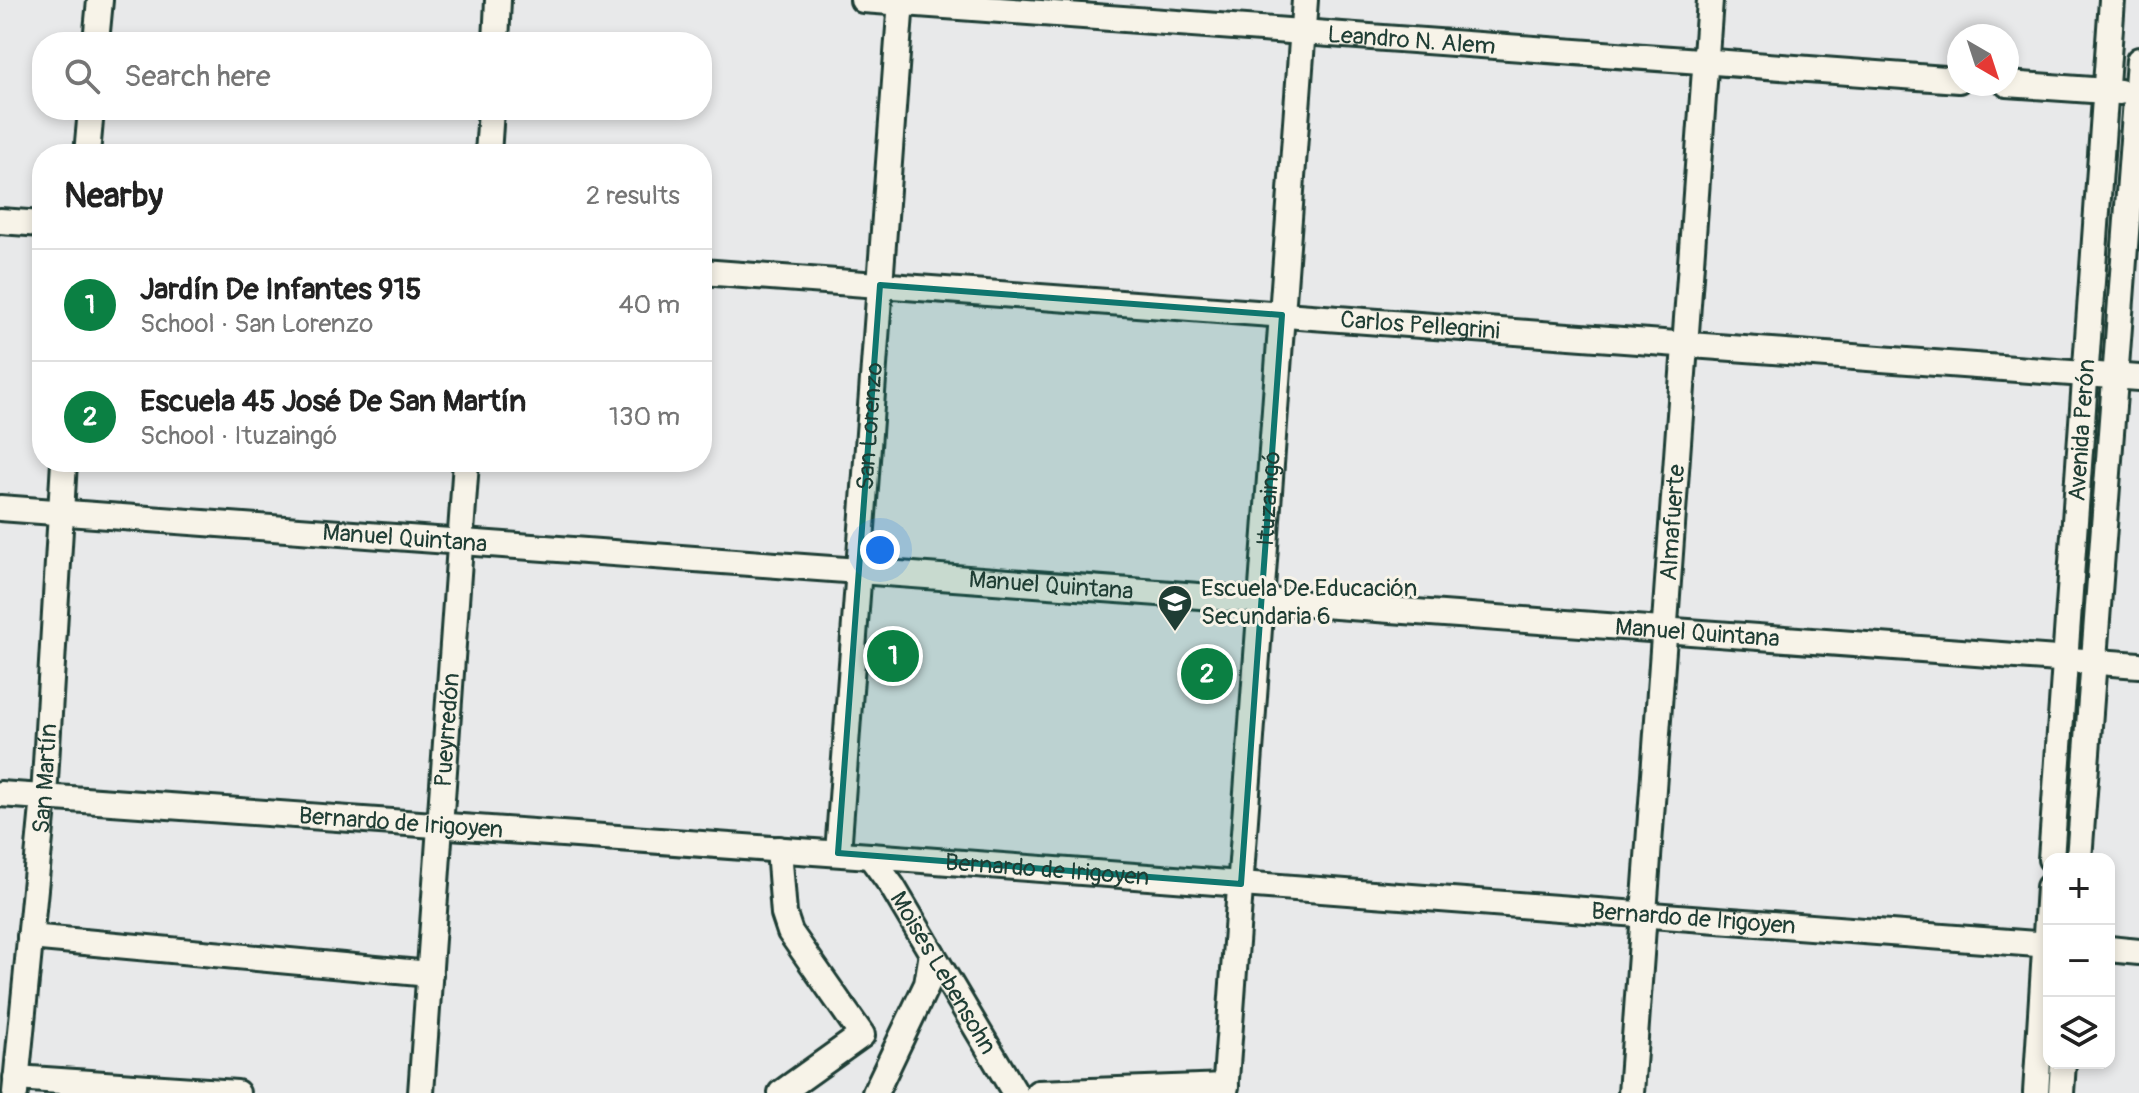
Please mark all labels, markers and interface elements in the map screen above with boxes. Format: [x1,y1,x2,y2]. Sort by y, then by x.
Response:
street label: Leandro N. Alem [1327,19,1497,61]
north arrow [1947,24,2019,96]
search box [32,32,712,120]
icon: search [60,54,104,98]
text: Search here [124,58,271,95]
text: Nearby [64,175,163,218]
text: 2 results [586,180,680,212]
text: Jardín De Infantes 915 [140,271,422,308]
text: 1 [85,289,95,321]
text: 40 m [618,289,680,321]
street label: Carlos Pellegrini [1339,305,1501,345]
text: School · San Lorenzo [140,308,373,340]
street label: Avenida Perón [2062,358,2101,502]
street label: San Lorenzo [850,361,889,491]
text: Escuela 45 José De San Martín [140,383,526,420]
text: 2 [83,401,97,433]
text: 130 m [609,401,680,433]
text: School · Ituzaingó [140,420,337,452]
street label: Ituzaingó [1251,450,1286,547]
street label: Almafuerte [1654,463,1691,582]
street label: Manuel Quintana [321,517,488,558]
your location [860,530,900,570]
street label: Manuel Quintana [968,565,1135,606]
place label: Escuela De Educación Secundaria 6 [1201,574,1417,631]
school or university icon: Escuela De Educación Secundaria 6 [1156,583,1194,633]
street label: Manuel Quintana [1614,612,1781,653]
pin: 1 [867,626,919,686]
pin: 2 [1181,644,1233,704]
street label: Pueyrredón [428,672,465,788]
street label: San Martín [26,723,63,835]
street label: Bernardo de Irigoyen [298,801,504,844]
street label: Bernardo de Irigoyen [944,847,1151,892]
map controls [2043,853,2115,1069]
button: + [2043,853,2115,925]
street label: Moisés Lebensohn [884,886,1003,1059]
street label: Bernardo de Irigoyen [1590,896,1797,940]
button: − [2043,925,2115,997]
button: layers [2043,997,2115,1069]

